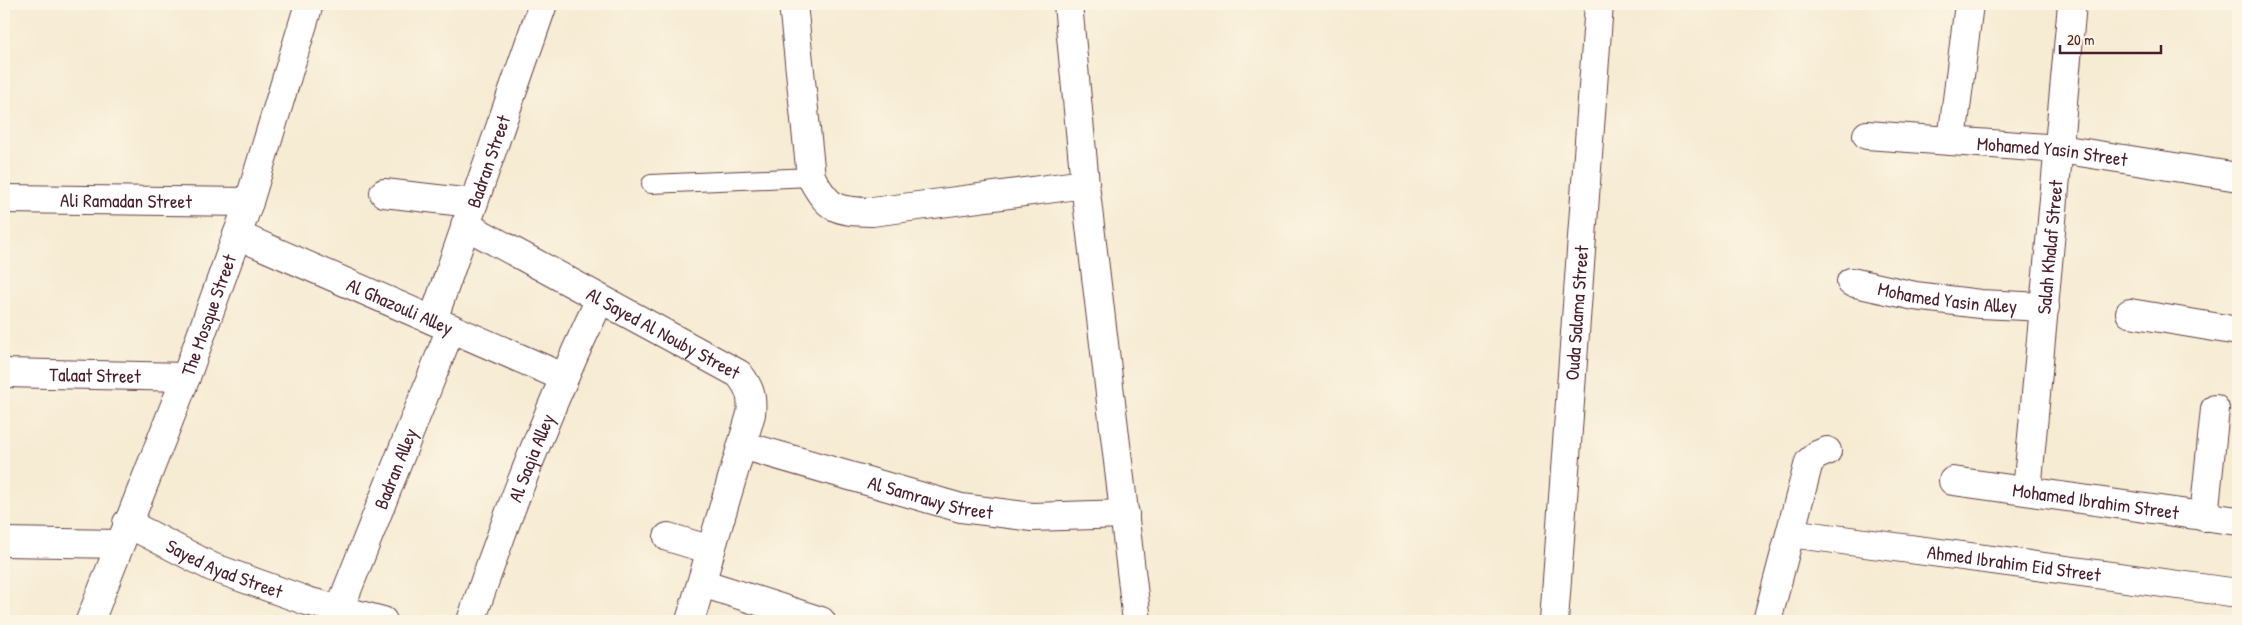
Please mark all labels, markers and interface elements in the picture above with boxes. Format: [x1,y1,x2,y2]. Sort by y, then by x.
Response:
scale bar [2060,22,2161,54]
text: 20 m [2067,29,2094,50]
street label: Badran Street [460,111,517,211]
street label: Mohamed Yasin Street [1976,130,2130,173]
street label: Salah Khalaf Street [2030,178,2069,315]
street label: Ali Ramadan Street [60,187,192,214]
street label: Ouda Salama Street [1559,244,1594,381]
street label: The Mosque Street [174,250,242,380]
street label: Al Ghazouli Alley [343,272,457,341]
street label: Mohamed Yasin Alley [1875,275,2018,319]
street label: Al Sayed Al Nouby Street [582,281,745,385]
street label: Talaat Street [49,361,141,389]
street label: Al Saqia Alley [502,410,560,506]
street label: Badran Alley [367,424,423,513]
street label: Al Samrawy Street [865,469,995,525]
street label: Mohamed Ibrahim Street [2011,476,2181,526]
street label: Sayed Ayad Street [162,532,287,605]
street label: Ahmed Ibrahim Eid Street [1926,539,2103,588]

